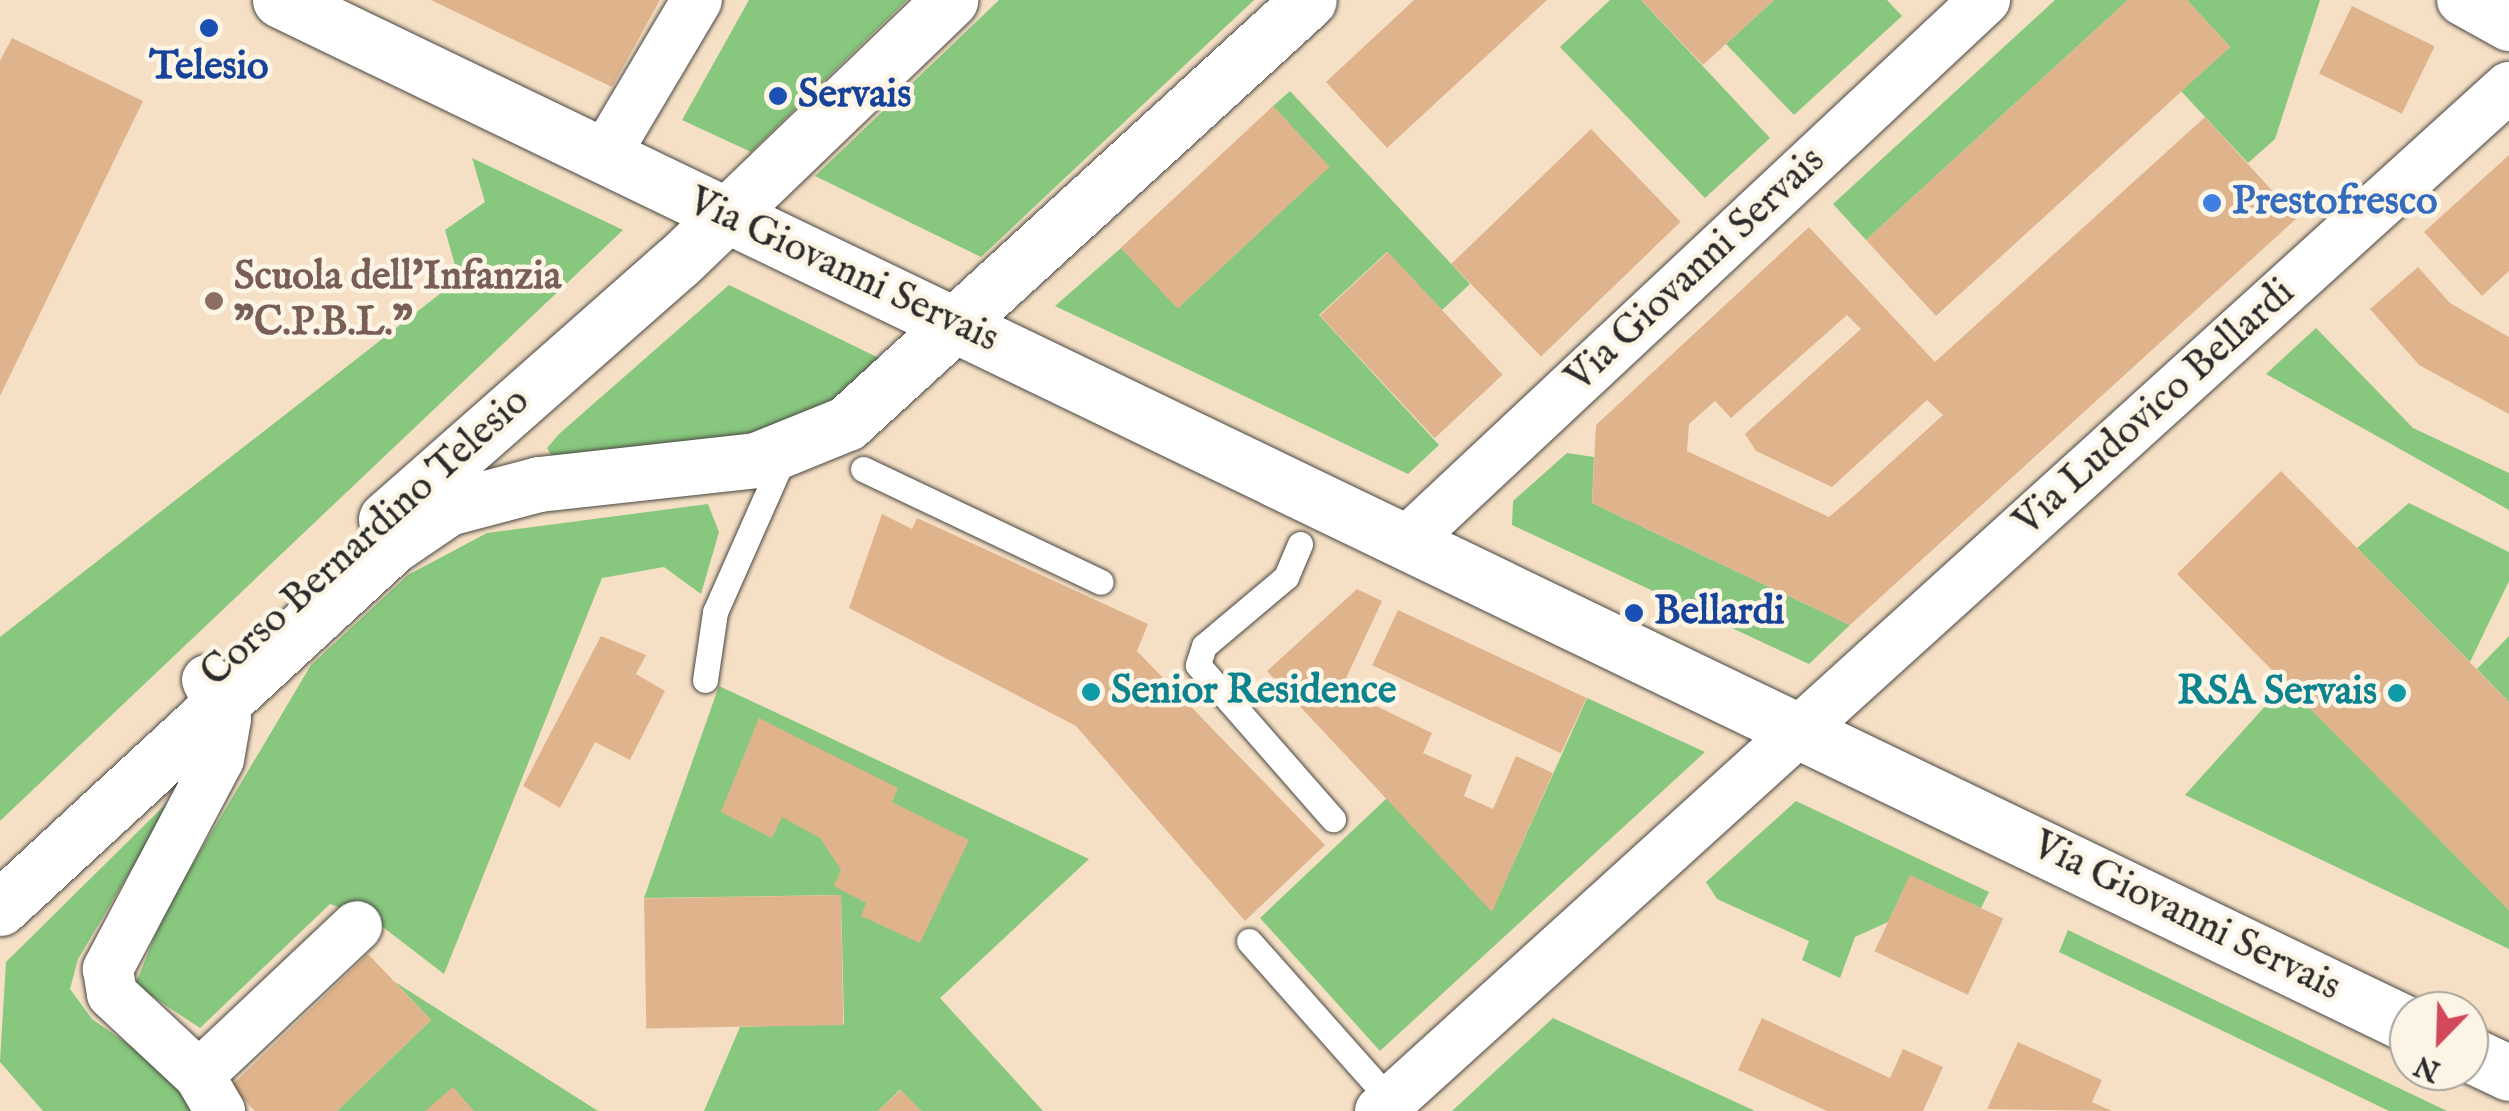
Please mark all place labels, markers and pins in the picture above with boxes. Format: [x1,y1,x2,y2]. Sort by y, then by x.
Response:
marker: Telesio [198,17,220,39]
place label: Telesio [149,44,269,92]
place label: Servais [798,72,911,120]
marker: Servais [767,85,789,107]
place label: Prestofresco [2232,179,2438,227]
marker: Prestofresco [2201,192,2223,214]
place label: Scuola dell'Infanzia "C.P.B.L." [234,254,561,348]
marker: Scuola dell'Infanzia "C.P.B.L." [203,290,225,312]
place label: Bellardi [1654,589,1785,637]
marker: Bellardi [1623,602,1645,624]
place label: Senior Residence [1111,668,1396,716]
place label: RSA Servais [2177,669,2377,717]
marker: Senior Residence [1080,681,1102,703]
marker: RSA Servais [2386,682,2408,704]

